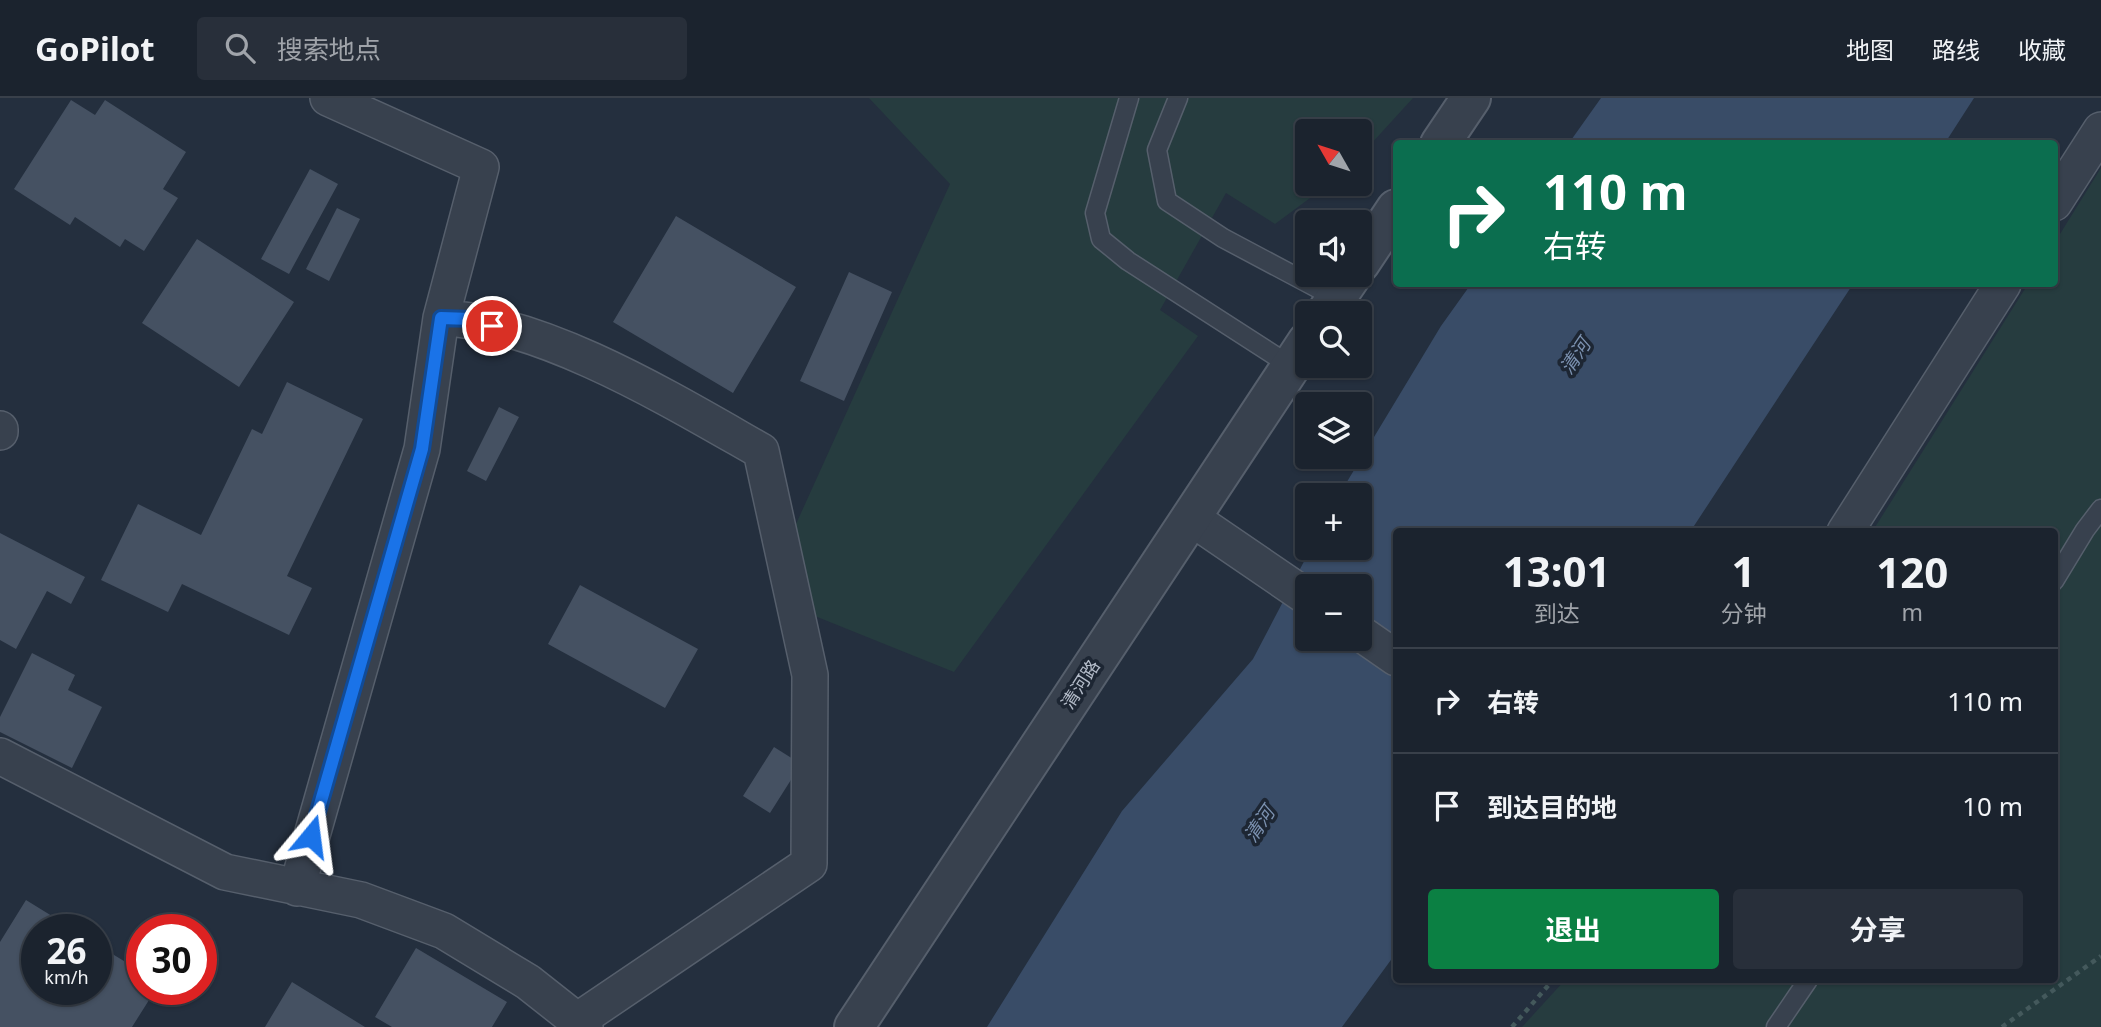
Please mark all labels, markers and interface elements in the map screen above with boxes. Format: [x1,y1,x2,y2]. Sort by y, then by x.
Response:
search box [197,17,687,80]
text: GoPilot [35,26,155,71]
icon: search [221,29,259,67]
text: 搜索地点 [277,31,381,67]
text: 地图 [1846,33,1894,66]
text: 路线 [1932,33,1980,66]
text: 收藏 [2018,33,2066,66]
north arrow [1295,119,1372,196]
map controls [1295,119,1372,651]
text: 110 m [1543,158,1688,224]
icon: right [1428,168,1519,259]
button: sound [1295,210,1372,287]
text: 右转 [1543,224,1607,267]
pin [462,296,522,356]
button: search [1295,301,1372,378]
icon: arrive [473,307,511,345]
water label: 清河 [1554,330,1599,379]
button: layers [1295,392,1372,469]
button: + [1295,483,1372,560]
text: 13:01 [1503,542,1611,599]
text: 1 [1731,542,1755,599]
text: 120 [1876,543,1948,600]
button: − [1295,574,1372,651]
text: m [1901,596,1923,628]
text: 到达 [1534,597,1580,629]
text: 分钟 [1720,597,1766,629]
street label: 清河路 [1055,655,1105,713]
icon: right [1428,682,1466,720]
text: 110 m [1947,683,2023,719]
text: 右转 [1487,684,1539,720]
icon: arrive [1428,787,1466,825]
text: 10 m [1962,788,2023,824]
text: 到达目的地 [1487,789,1617,825]
water label: 清河 [1238,798,1283,847]
position arrow [274,799,348,873]
button: 退出 [1428,889,1719,969]
button: 分享 [1733,889,2023,969]
speed limit sign: 30 [126,914,217,1005]
text: 26 [46,927,87,974]
text: km/h [44,965,89,989]

